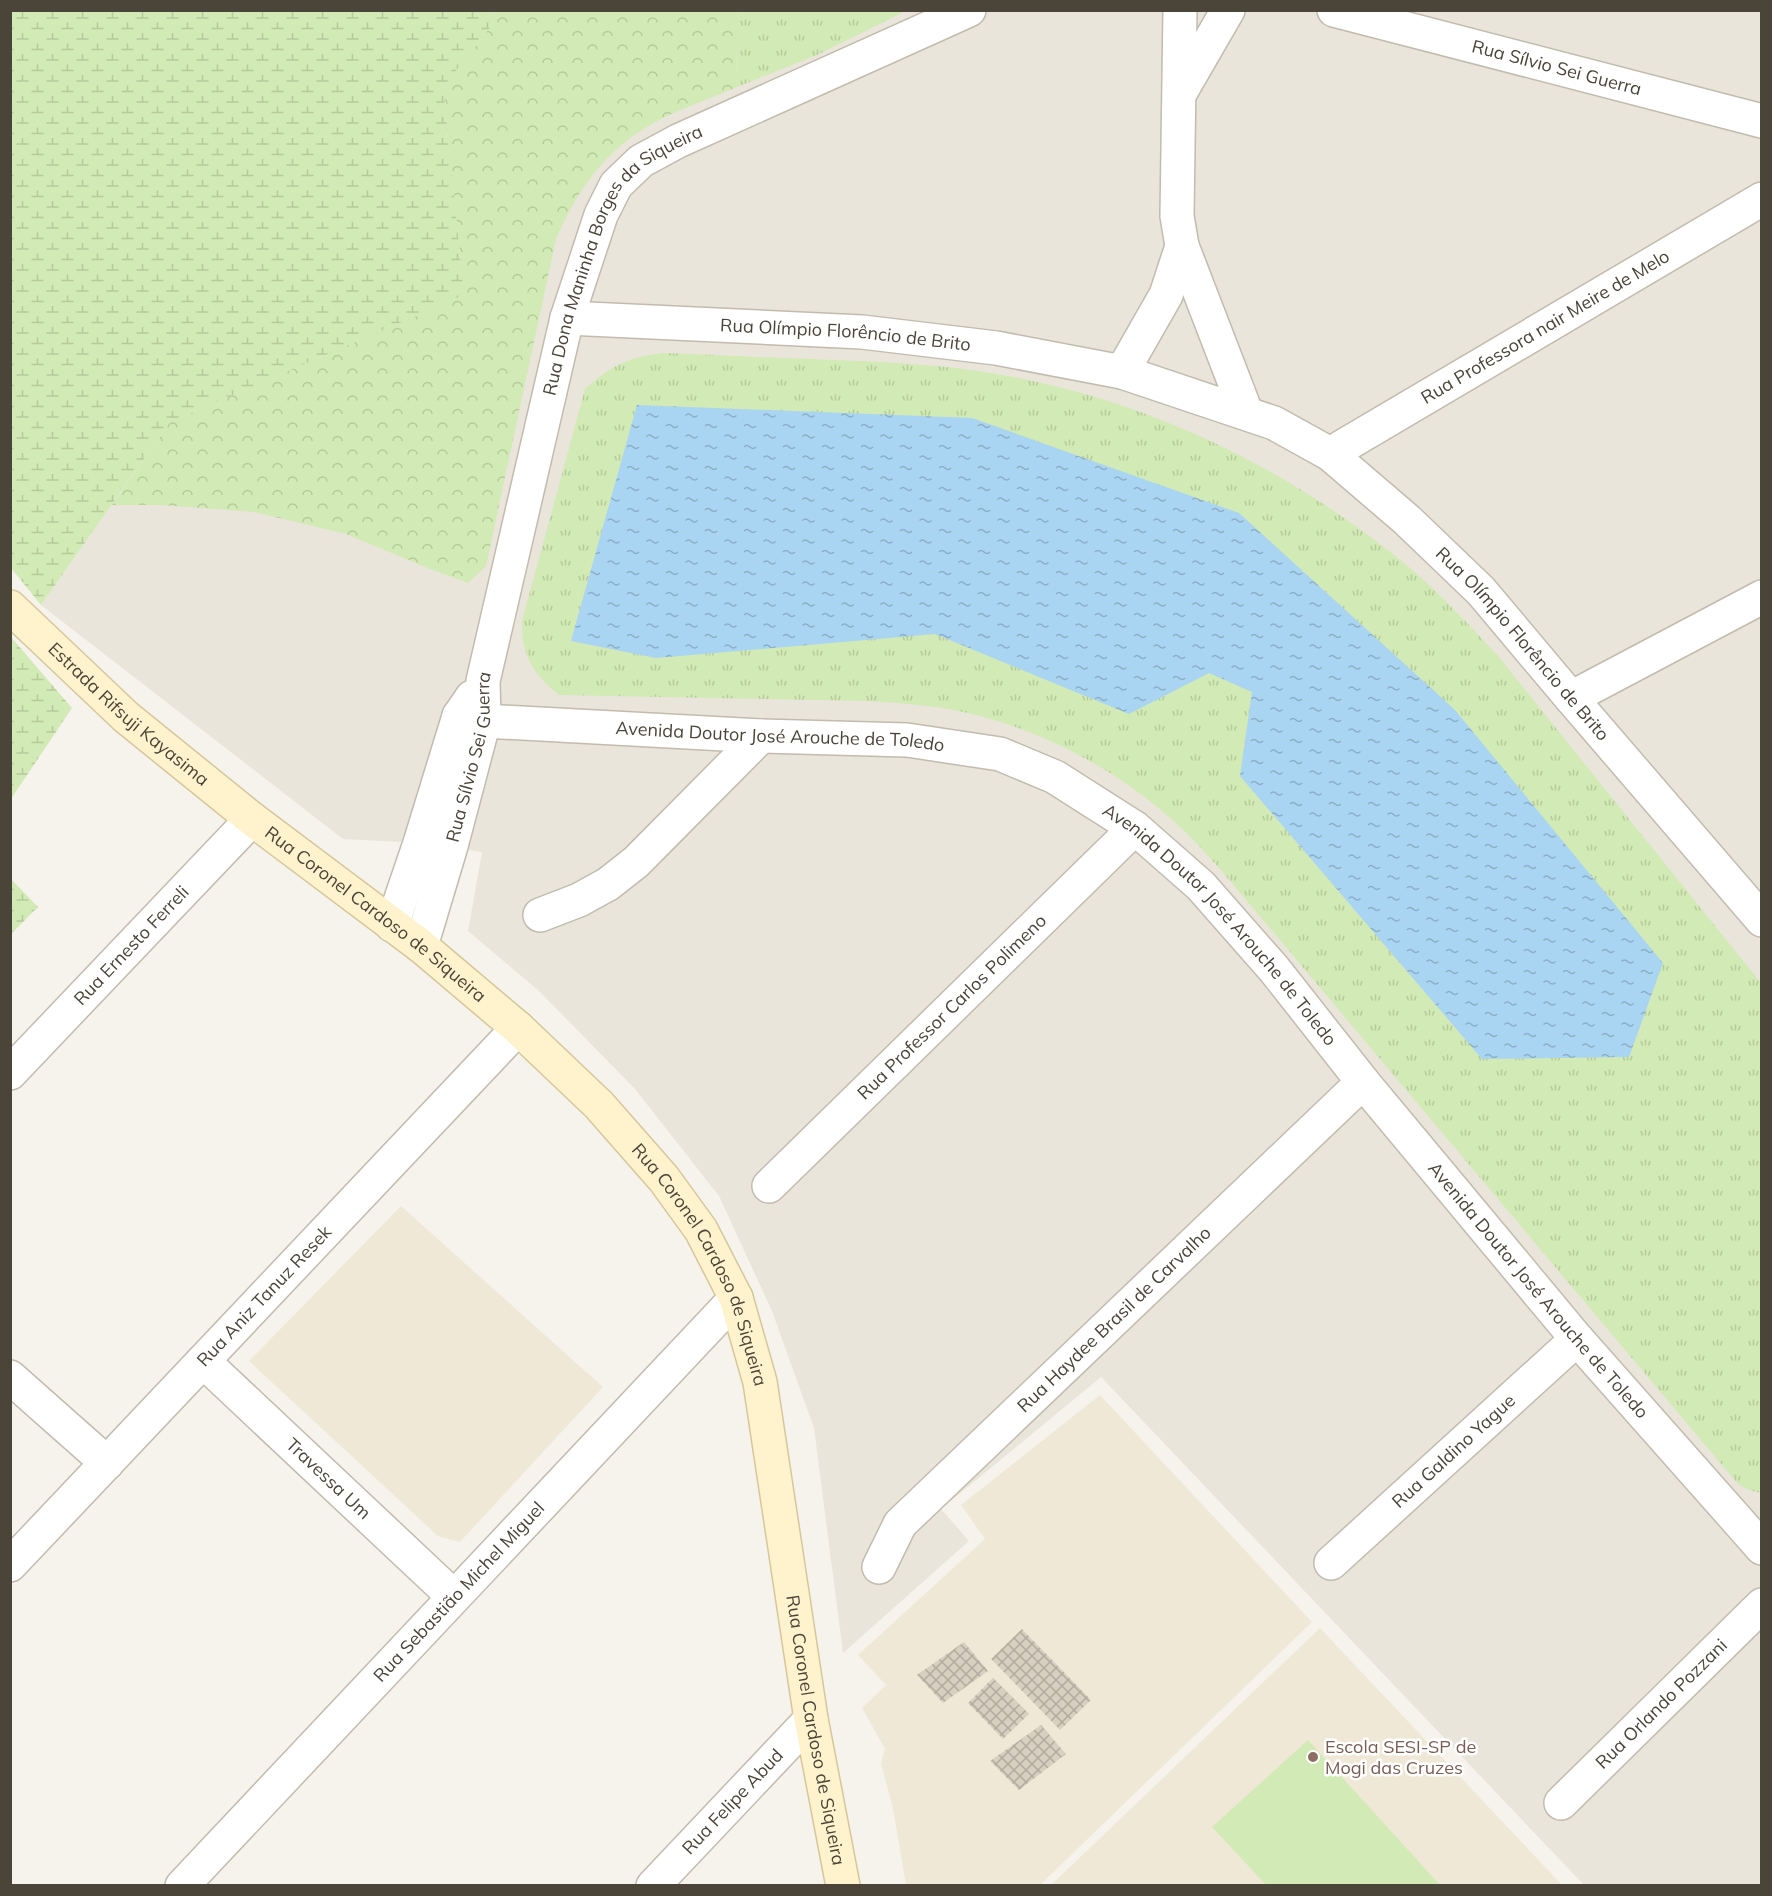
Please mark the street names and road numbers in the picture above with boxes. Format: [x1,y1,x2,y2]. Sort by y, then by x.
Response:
street label: Rua Sílvio Sei Guerra [1469,34,1644,100]
street label: Rua Dona Maninha Borges da Siqueira [537,119,706,398]
street label: Rua Professora nair Meire de Melo [1417,244,1674,409]
street label: Rua Olímpio Florêncio de Brito [720,313,972,356]
street label: Rua Olímpio Florêncio de Brito [1431,542,1615,745]
street label: Estrada Rifsuji Kayasima [44,637,214,791]
street label: Rua Sílvio Sei Guerra [441,669,496,845]
street label: Avenida Doutor José Arouche de Toledo [615,716,946,756]
street label: Avenida Doutor José Arouche de Toledo [1099,798,1342,1050]
street label: Rua Coronel Cardoso de Siqueira [261,821,491,1007]
street label: Rua Ernesto Ferreli [69,881,193,1010]
street label: Rua Professor Carlos Polimeno [852,909,1051,1104]
street label: Rua Coronel Cardoso de Siqueira [627,1138,773,1388]
street label: Avenida Doutor José Arouche de Toledo [1423,1157,1654,1423]
street label: Rua Aniz Tanuz Resek [192,1220,337,1371]
street label: Rua Haydee Brasil de Carvalho [1012,1221,1216,1417]
street label: Rua Galdino Yague [1387,1389,1520,1513]
street label: Travessa Um [281,1433,376,1524]
street label: Rua Sebastião Michel Miguel [368,1497,549,1687]
street label: Rua Coronel Cardoso de Siqueira [781,1593,851,1867]
street label: Rua Orlando Pozzani [1590,1634,1732,1774]
street label: Rua Felipe Abud [677,1744,788,1859]

